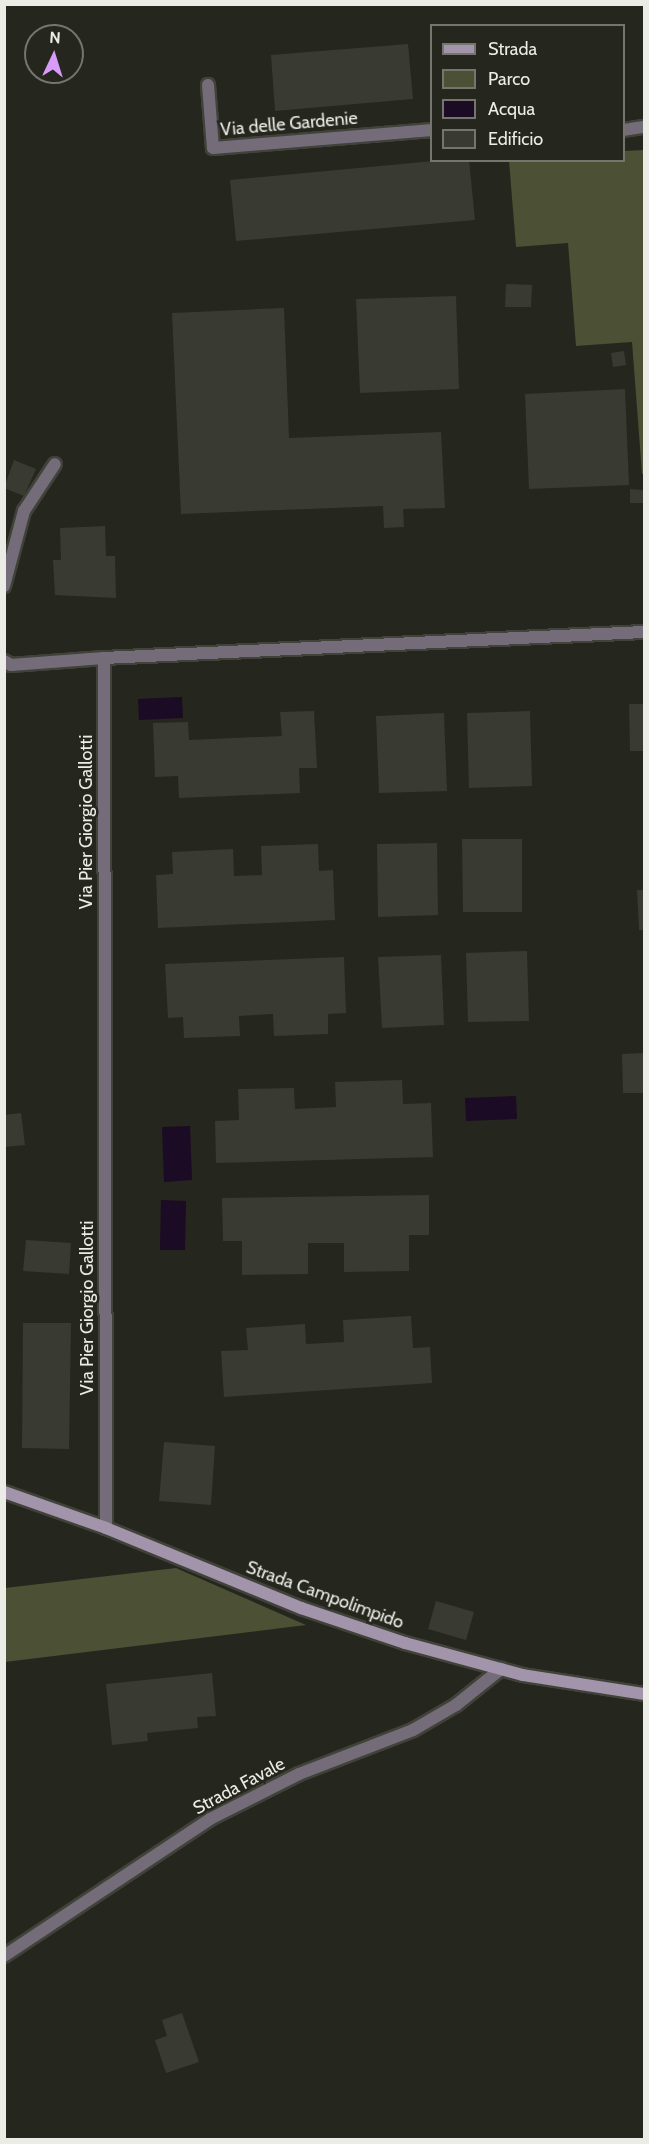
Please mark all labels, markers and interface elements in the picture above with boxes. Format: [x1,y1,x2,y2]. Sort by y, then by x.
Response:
north arrow [24,24,84,84]
legend [430,24,625,162]
text: N [49,28,61,47]
text: Strada [488,38,537,60]
text: Parco [488,68,530,90]
text: Acqua [488,98,535,120]
street label: Via delle Gardenie [219,107,359,141]
text: Edificio [488,128,543,150]
street label: Via Pier Giorgio Gallotti [75,735,97,909]
street label: Via Pier Giorgio Gallotti [76,1221,98,1395]
street label: Strada Campolimpido [243,1556,407,1634]
street label: Strada Favale [189,1753,289,1819]

